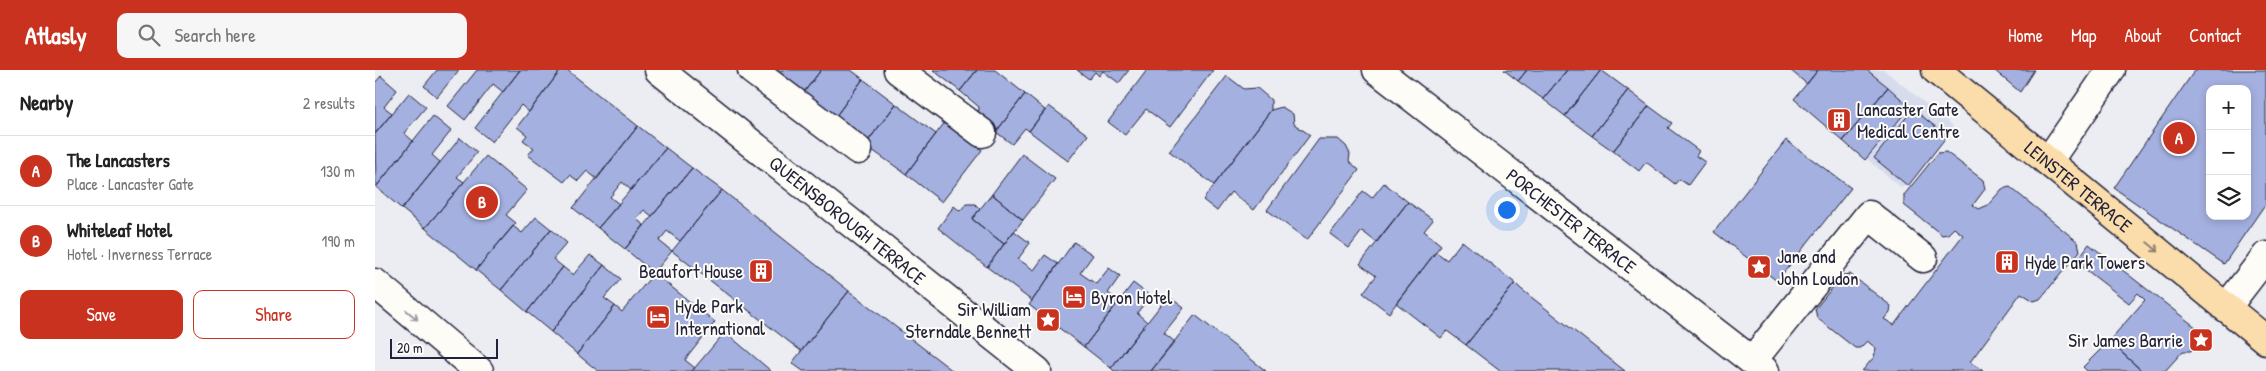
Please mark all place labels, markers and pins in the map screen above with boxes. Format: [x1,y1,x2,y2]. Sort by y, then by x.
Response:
place label: Lancaster Gate Medical Centre [1857,96,1960,144]
building icon: Lancaster Gate Medical Centre [1826,107,1852,133]
pin: A [2163,119,2195,157]
pin: B [466,183,498,221]
place label: Jane and John Loudon [1777,243,1859,291]
building icon: Hyde Park Towers [1994,249,2020,275]
place label: Hyde Park Towers [2025,249,2145,275]
place icon: Jane and John Loudon [1746,254,1772,280]
place label: Beaufort House [639,258,743,284]
building icon: Beaufort House [748,258,774,284]
hotel icon: Byron Hotel [1061,284,1087,310]
place label: Byron Hotel [1091,284,1173,310]
place label: Hyde Park International [675,293,766,341]
place label: Sir William Sterndale Bennett [905,296,1031,344]
hotel icon: Hyde Park International [645,304,671,330]
place icon: Sir William Sterndale Bennett [1035,307,1061,333]
place label: Sir James Barrie [2068,327,2183,353]
place icon: Sir James Barrie [2188,327,2214,353]

